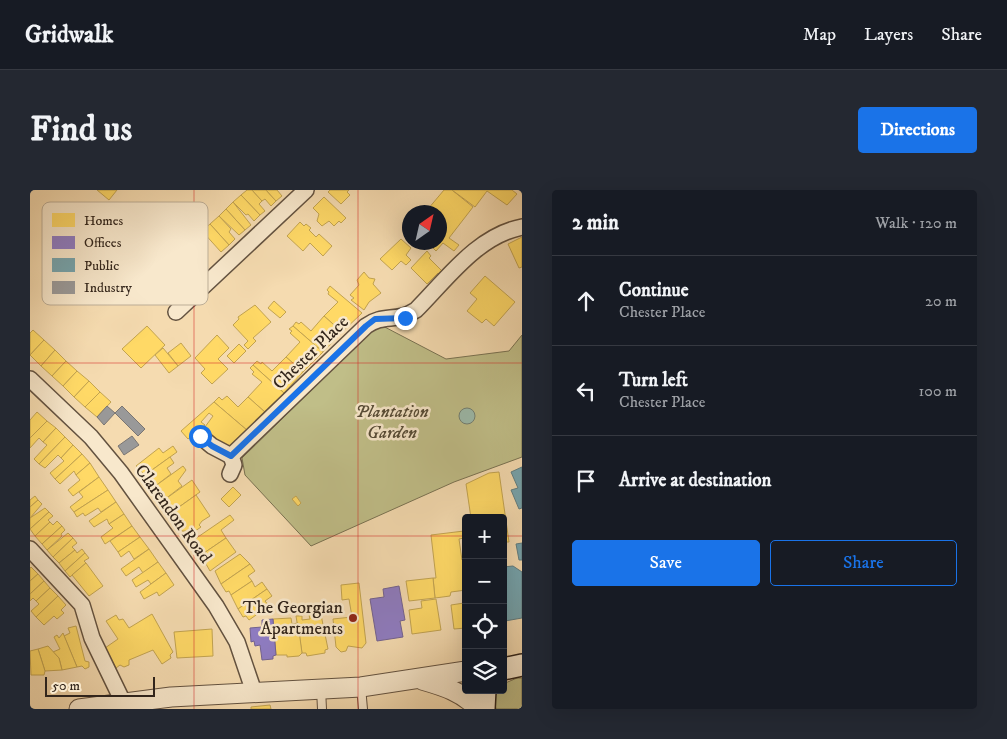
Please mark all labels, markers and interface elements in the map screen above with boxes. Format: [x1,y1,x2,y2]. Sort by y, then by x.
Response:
text: Gridwalk [25,20,113,50]
text: Map [803,24,836,46]
text: Layers [864,24,913,46]
text: Share [941,24,982,46]
button: Directions [858,107,977,153]
text: Find us [30,108,132,152]
legend [42,202,208,305]
north arrow [402,205,447,250]
text: 2 min [572,210,619,236]
text: Homes [84,212,124,230]
text: Walk · 120 m [875,213,957,233]
text: Offices [84,234,122,252]
text: Public [84,257,119,275]
text: Industry [84,279,132,297]
text: Continue [619,279,689,302]
icon: ahead [572,287,600,315]
text: 20 m [925,291,957,311]
text: Chester Place [619,302,705,322]
route end [394,307,417,330]
street label: Chester Place [268,311,354,395]
text: Turn left [619,369,688,392]
icon: left [572,377,600,405]
text: 100 m [919,381,957,401]
text: Chester Place [619,392,705,412]
park label: Plantation Garden [355,401,429,444]
route start [189,425,212,448]
street label: Clarendon Road [130,460,216,568]
icon: arrive [572,467,600,495]
text: Arrive at destination [619,469,771,492]
map controls [462,514,507,694]
button: + [462,514,507,559]
button: Save [572,540,760,586]
button: Share [770,540,957,586]
button: − [462,559,507,604]
place label: The Georgian Apartments [243,597,344,640]
button: locate [462,604,507,649]
marker: The Georgian Apartments [347,612,359,624]
button: layers [462,649,507,694]
scale bar [45,674,155,697]
text: 50 m [52,677,80,695]

